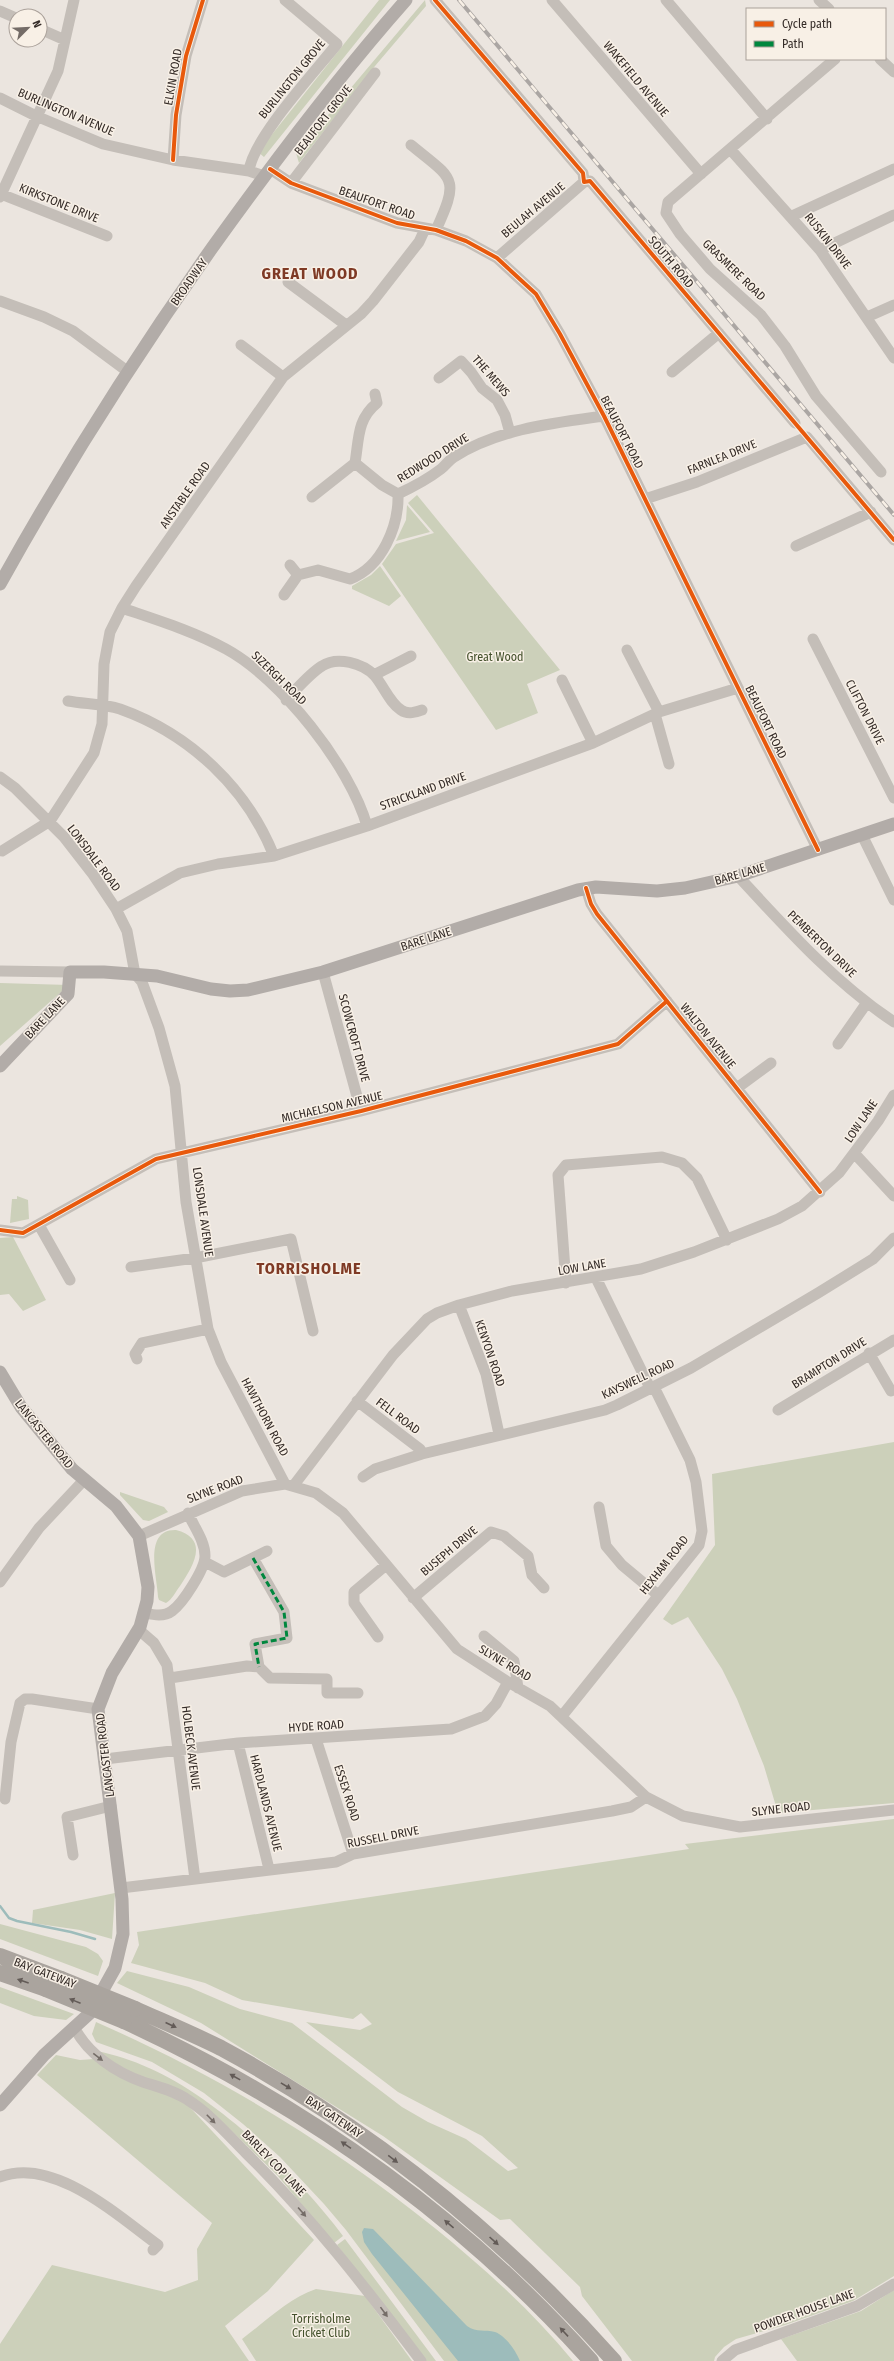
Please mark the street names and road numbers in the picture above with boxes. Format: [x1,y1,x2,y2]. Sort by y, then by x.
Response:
street label: BURLINGTON GROVE [256,36,328,121]
street label: WAKEFIELD AVENUE [600,38,672,120]
street label: ELKIN ROAD [161,47,185,107]
street label: BEAUFORT GROVE [291,82,355,158]
street label: BURLINGTON AVENUE [16,85,117,139]
street label: BEULAH AVENUE [498,179,568,241]
street label: KIRKSTONE DRIVE [17,181,101,226]
street label: BEAUFORT ROAD [337,183,417,223]
street label: RUSKIN DRIVE [802,210,854,272]
street label: SOUTH ROAD [645,233,697,291]
street label: GRASMERE ROAD [700,237,768,303]
street label: BROADWAY [168,256,210,308]
street label: THE MEWS [469,352,513,400]
street label: BEAUFORT ROAD [598,393,646,471]
street label: REDWOOD DRIVE [395,430,472,486]
street label: FARNLEA DRIVE [685,437,759,477]
street label: ANSTABLE ROAD [157,459,213,531]
street label: SIZERGH ROAD [249,648,309,708]
street label: CLIFTON DRIVE [843,677,888,747]
street label: BEAUFORT ROAD [742,683,790,761]
street label: STRICKLAND DRIVE [378,769,468,813]
street label: LONSDALE ROAD [64,822,124,894]
street label: BARE LANE [713,860,767,888]
street label: PEMBERTON DRIVE [785,908,860,981]
street label: BARE LANE [399,924,453,954]
street label: SCOWCROFT DRIVE [336,993,373,1084]
street label: BARE LANE [22,994,68,1042]
street label: WALTON AVENUE [677,1000,739,1072]
street label: MICHAELSON AVENUE [280,1088,384,1125]
street label: LOW LANE [842,1097,881,1145]
street label: LONSDALE AVENUE [190,1166,216,1258]
street label: LOW LANE [557,1256,608,1278]
street label: KENYON ROAD [472,1318,508,1388]
street label: BRAMPTON DRIVE [789,1334,869,1391]
street label: KAYSWELL ROAD [599,1356,677,1402]
street label: HAWTHORN ROAD [238,1375,292,1459]
street label: FELL ROAD [373,1395,423,1437]
street label: LANCASTER ROAD [12,1397,76,1471]
street label: SLYNE ROAD [185,1472,245,1506]
street label: BUSEPH DRIVE [418,1523,481,1579]
street label: HEXHAM ROAD [637,1533,691,1597]
street label: SLYNE ROAD [476,1642,534,1684]
street label: HOLBECK AVENUE [179,1705,203,1792]
street label: LANCASTER ROAD [93,1712,117,1798]
street label: HYDE ROAD [288,1717,344,1735]
street label: HARDLANDS AVENUE [247,1753,285,1853]
street label: ESSEX ROAD [331,1763,363,1823]
street label: SLYNE ROAD [751,1799,811,1819]
street label: RUSSELL DRIVE [346,1823,420,1851]
street label: BAY GATEWAY [12,1955,78,1991]
street label: BAY GATEWAY [303,2093,365,2141]
street label: BARLEY COP LANE [239,2127,309,2199]
street label: POWDER HOUSE LANE [752,2286,856,2336]

